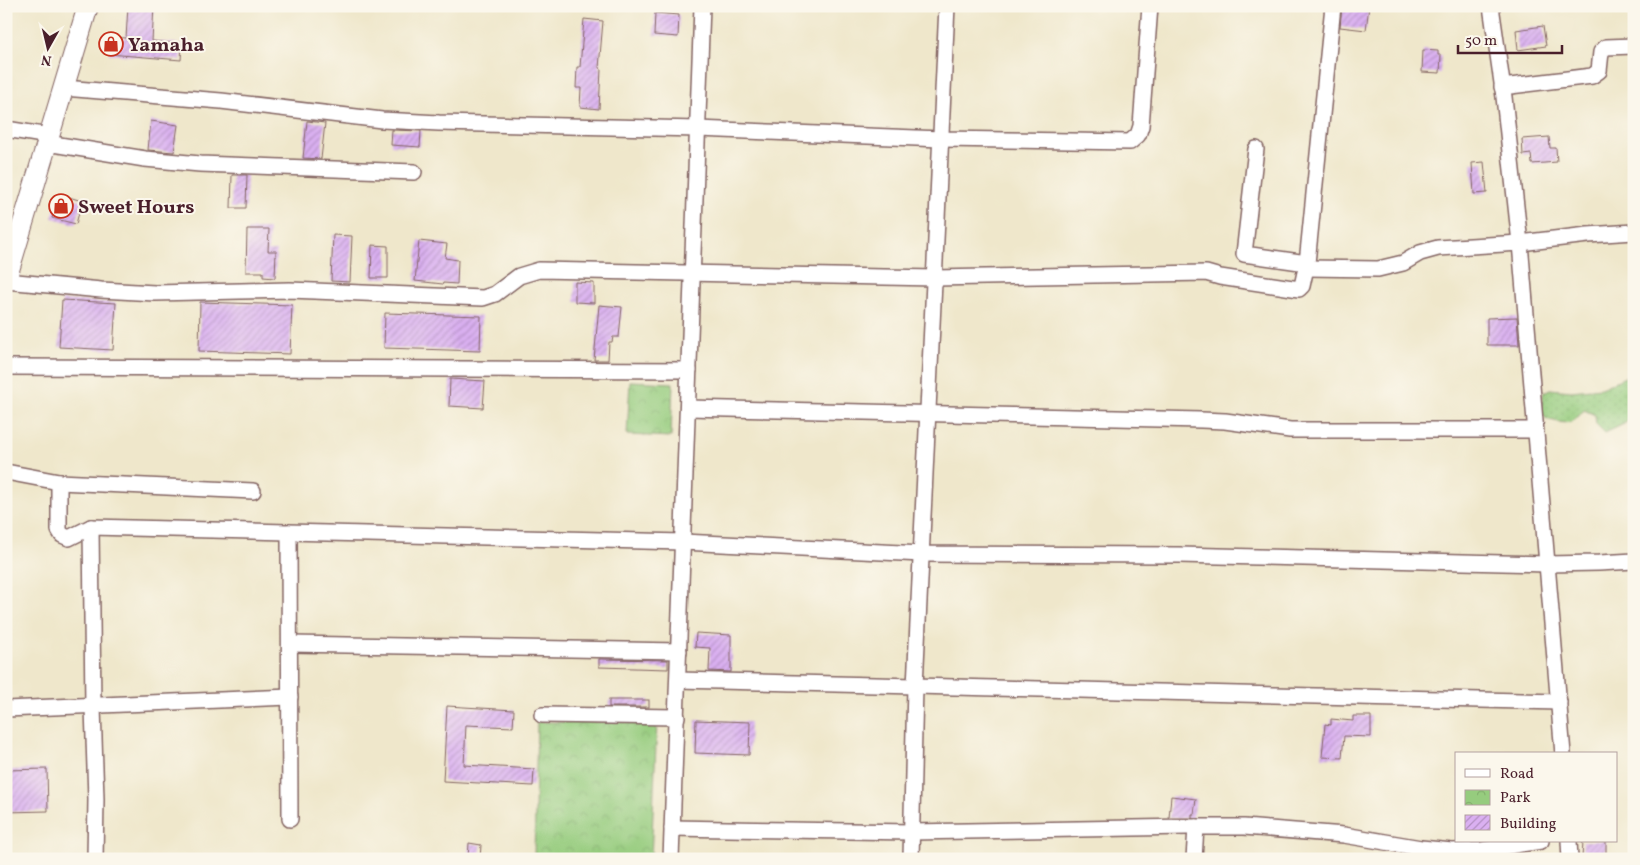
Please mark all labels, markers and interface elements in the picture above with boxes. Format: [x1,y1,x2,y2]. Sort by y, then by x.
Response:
north arrow [22,22,72,72]
scale bar [1458,22,1561,54]
shop icon: Yamaha [98,31,124,57]
text: 50 m [1465,31,1497,52]
place label: Yamaha [128,32,205,60]
text: N [40,49,53,70]
shop icon: Sweet Hours [48,193,74,219]
place label: Sweet Hours [78,194,195,222]
legend [1455,752,1618,842]
text: Road [1500,764,1534,785]
text: Park [1500,788,1531,809]
text: Building [1500,814,1557,835]

